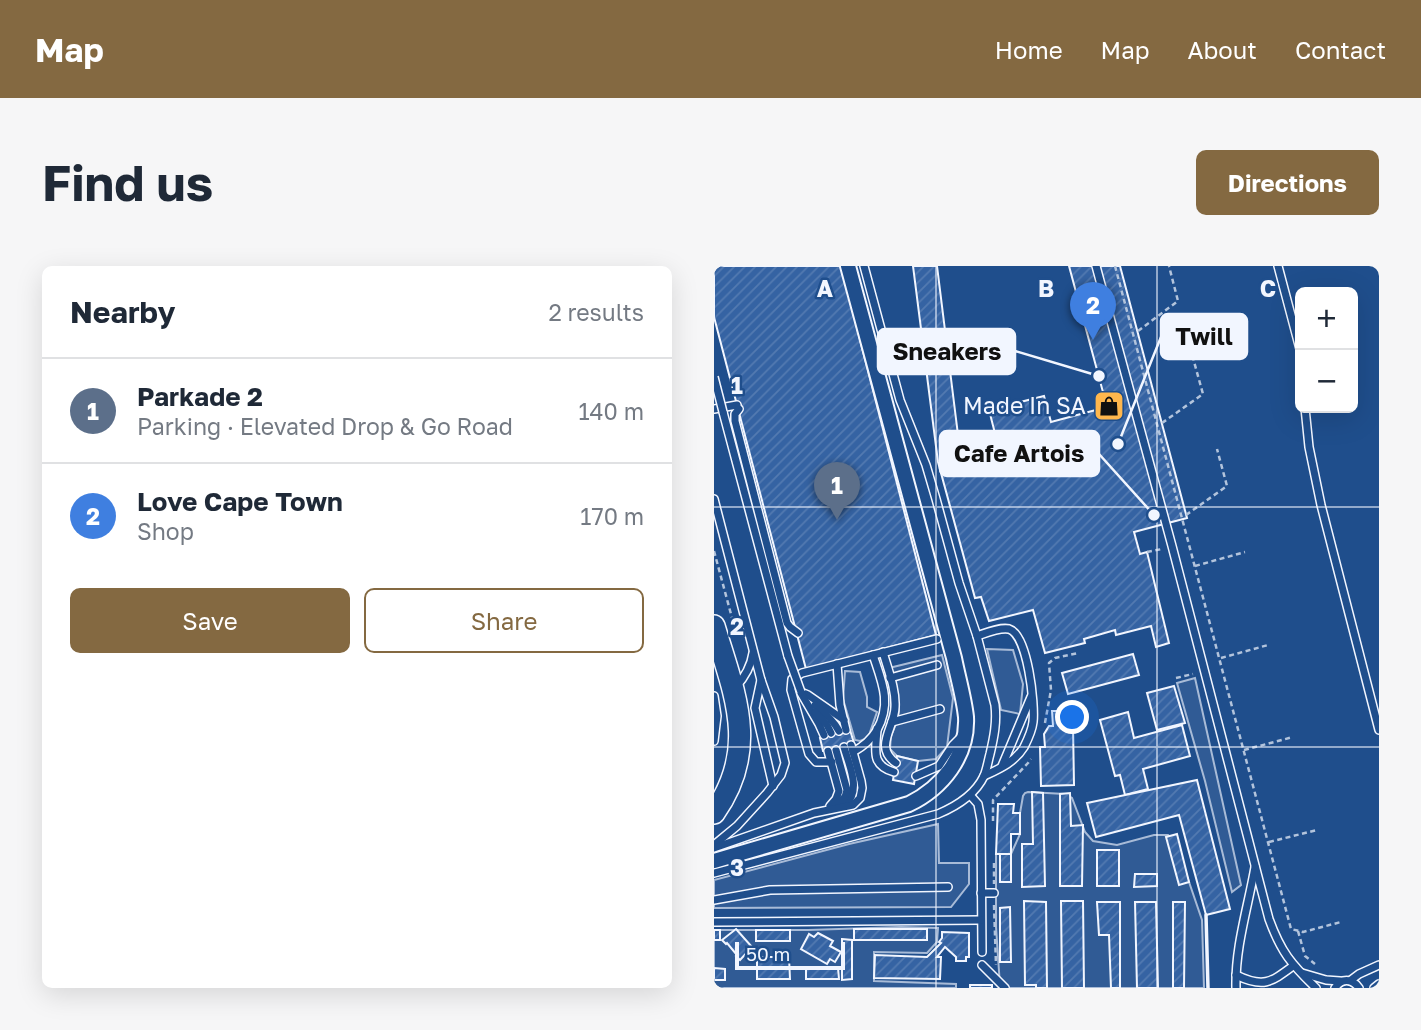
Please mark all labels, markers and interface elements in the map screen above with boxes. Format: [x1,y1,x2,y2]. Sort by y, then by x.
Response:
text: Map [35,30,104,69]
text: Home [995,35,1063,64]
text: Map [1101,35,1150,64]
text: About [1188,35,1257,64]
text: Contact [1295,35,1386,64]
button: Directions [1196,150,1379,215]
text: Find us [42,153,213,212]
text: A [817,274,834,302]
text: B [1038,274,1054,302]
text: C [1260,274,1276,302]
pin: 2 [1070,282,1116,340]
map controls [1295,287,1358,413]
button: + [1295,287,1358,350]
text: Nearby [70,294,175,330]
text: 2 results [548,298,644,326]
callout: Twill [1161,314,1247,359]
text: Twill [1175,321,1233,350]
callout: Sneakers [878,329,1015,374]
text: Sneakers [892,336,1002,365]
button: − [1295,350,1358,413]
text: 1 [731,371,743,399]
text: Parkade 2 [137,381,263,412]
shop icon: Made In SA [1092,389,1126,423]
place label: Made In SA [963,391,1086,419]
text: 1 [87,397,99,425]
text: 140 m [578,397,644,425]
text: Parking · Elevated Drop & Go Road [137,412,513,440]
callout: Cafe Artois [940,431,1099,476]
text: Cafe Artois [954,438,1084,467]
pin: 1 [814,462,860,520]
text: Love Cape Town [137,486,343,517]
text: 2 [86,502,100,530]
text: 170 m [580,502,644,530]
text: Shop [137,517,194,545]
button: Save [70,588,350,653]
button: Share [364,588,644,653]
text: 2 [730,612,744,640]
your location [1055,700,1089,734]
text: 3 [730,853,744,881]
scale bar [735,939,845,971]
text: 50 m [746,942,790,965]

